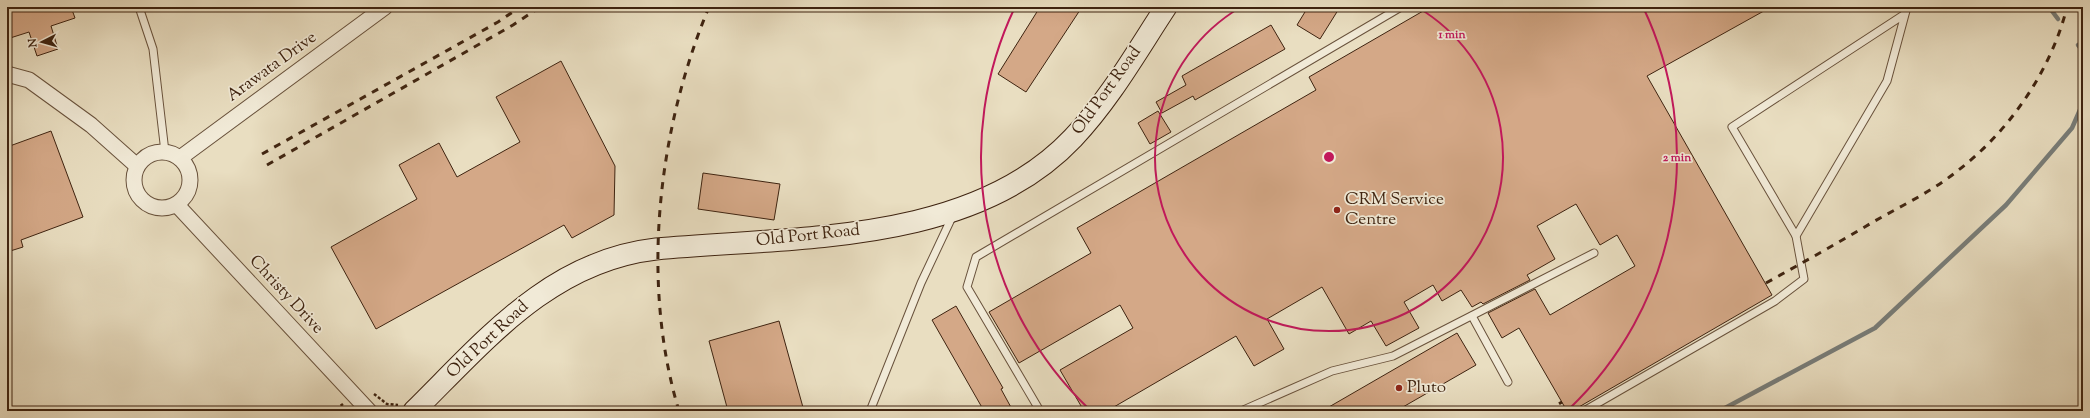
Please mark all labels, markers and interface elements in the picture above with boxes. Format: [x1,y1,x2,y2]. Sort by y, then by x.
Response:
north arrow [22,22,62,62]
street label: Arawata Drive [222,26,322,108]
text: 1 min [1437,26,1466,44]
text: N [25,38,42,49]
street label: Old Port Road [1067,41,1148,140]
text: 2 min [1663,149,1692,167]
centre of rings [1322,150,1336,164]
place label: CRM Service Centre [1345,188,1444,232]
marker: CRM Service Centre [1332,205,1342,215]
street label: Old Port Road [755,219,862,253]
street label: Christy Drive [243,250,329,340]
street label: Old Port Road [442,295,535,384]
place label: Pluto [1407,376,1446,400]
marker: Pluto [1394,383,1404,393]

